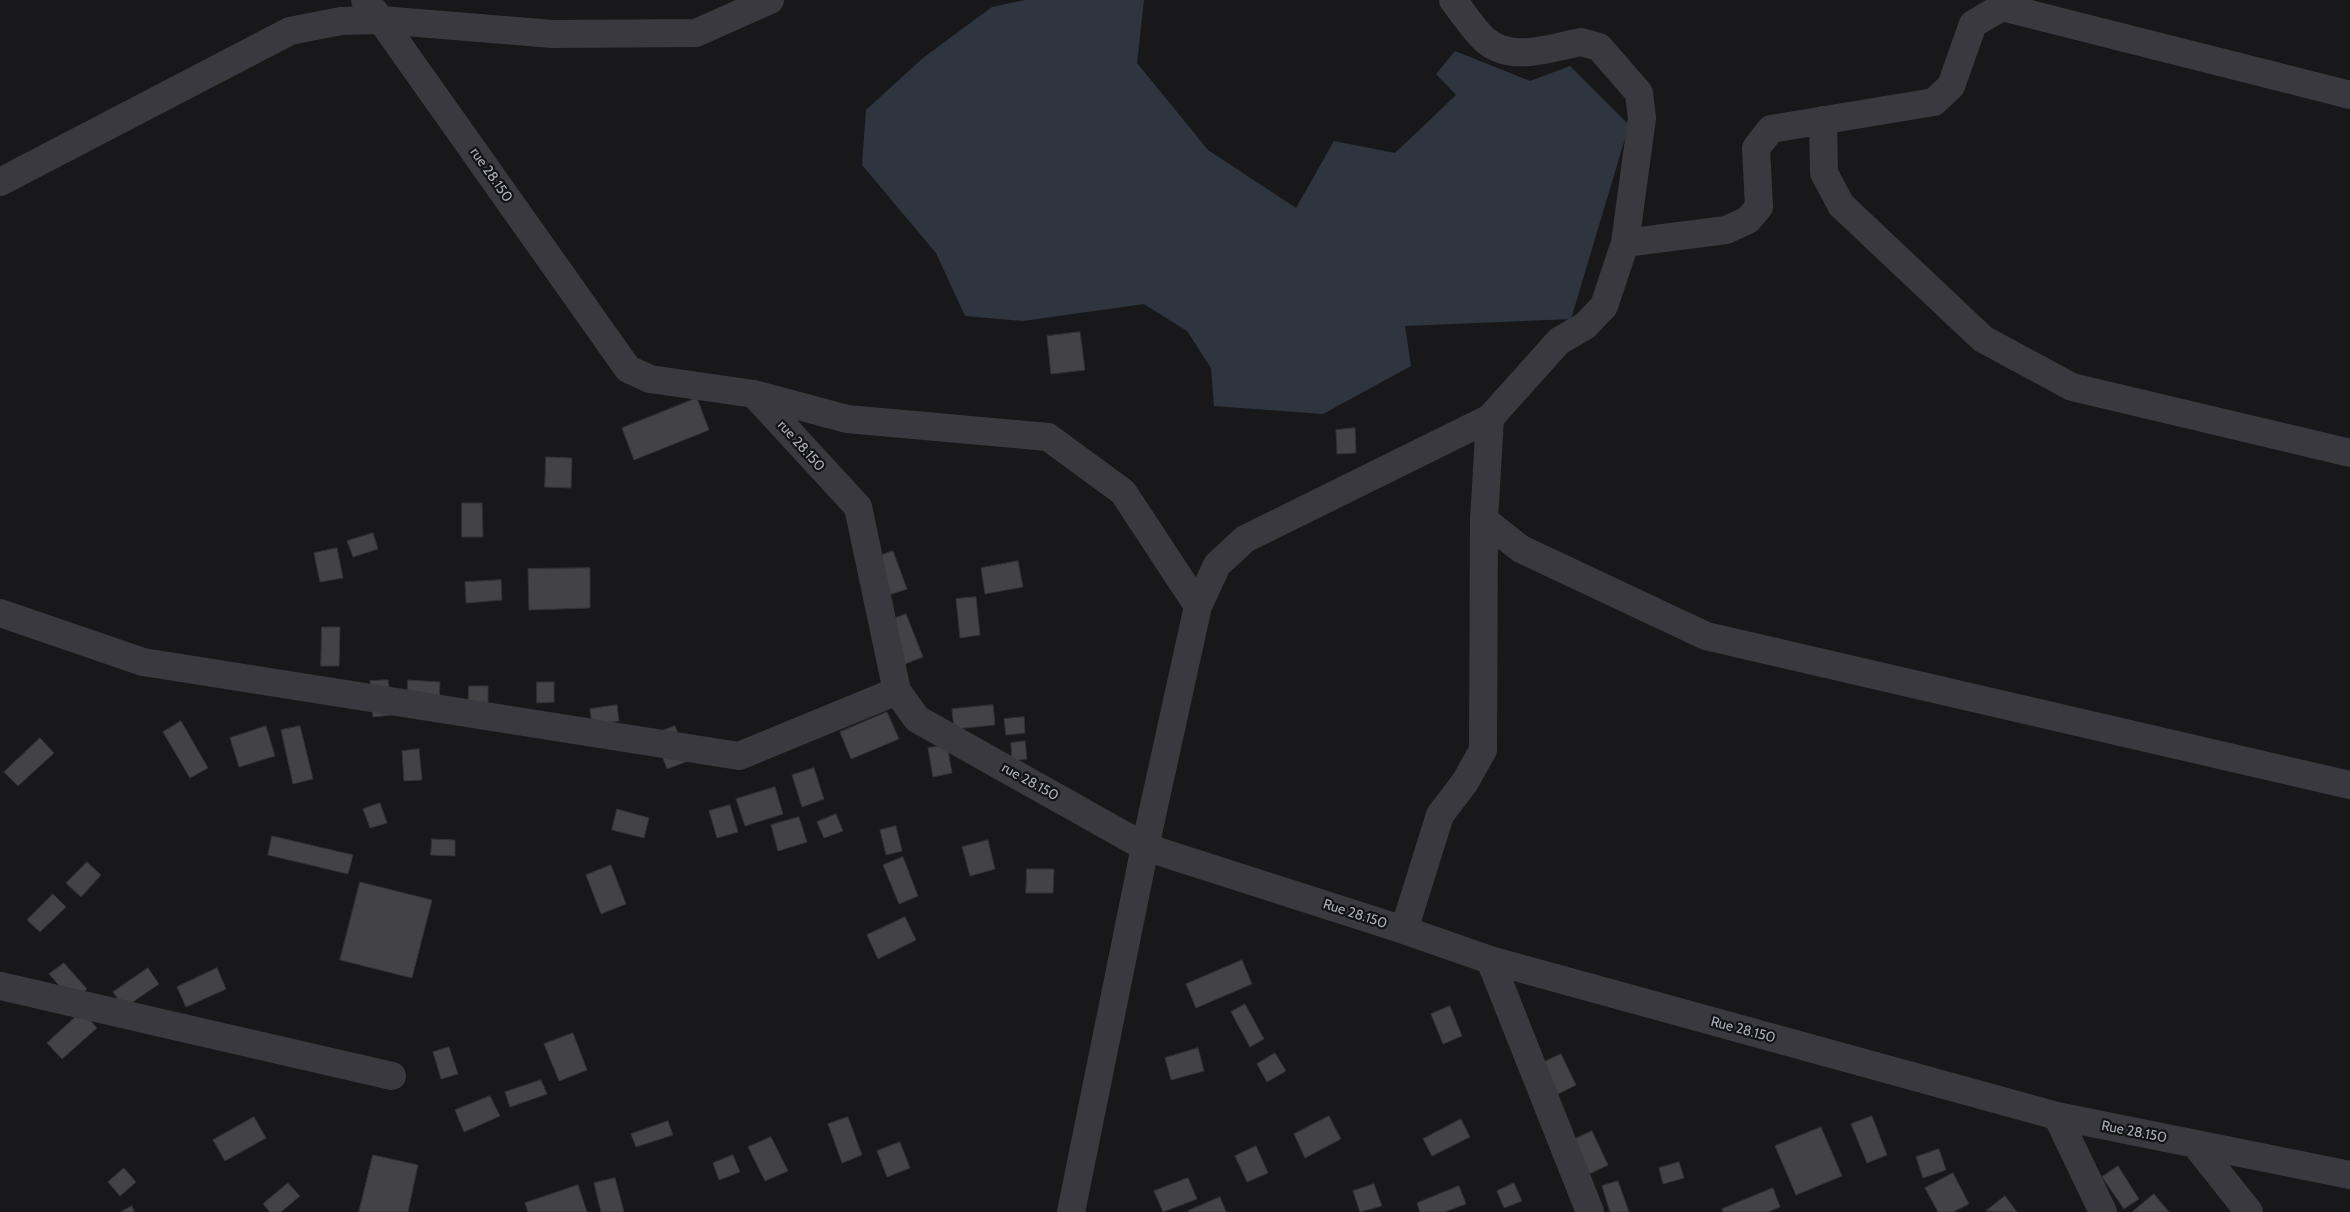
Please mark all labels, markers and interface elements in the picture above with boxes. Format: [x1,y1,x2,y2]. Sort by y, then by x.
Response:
street label: rue 28.150 [466,145,516,205]
street label: rue 28.150 [774,417,828,475]
street label: rue 28.150 [999,759,1061,805]
street label: Rue 28.150 [1321,896,1389,932]
street label: Rue 28.150 [1709,1013,1777,1047]
street label: Rue 28.150 [2100,1117,2168,1147]

